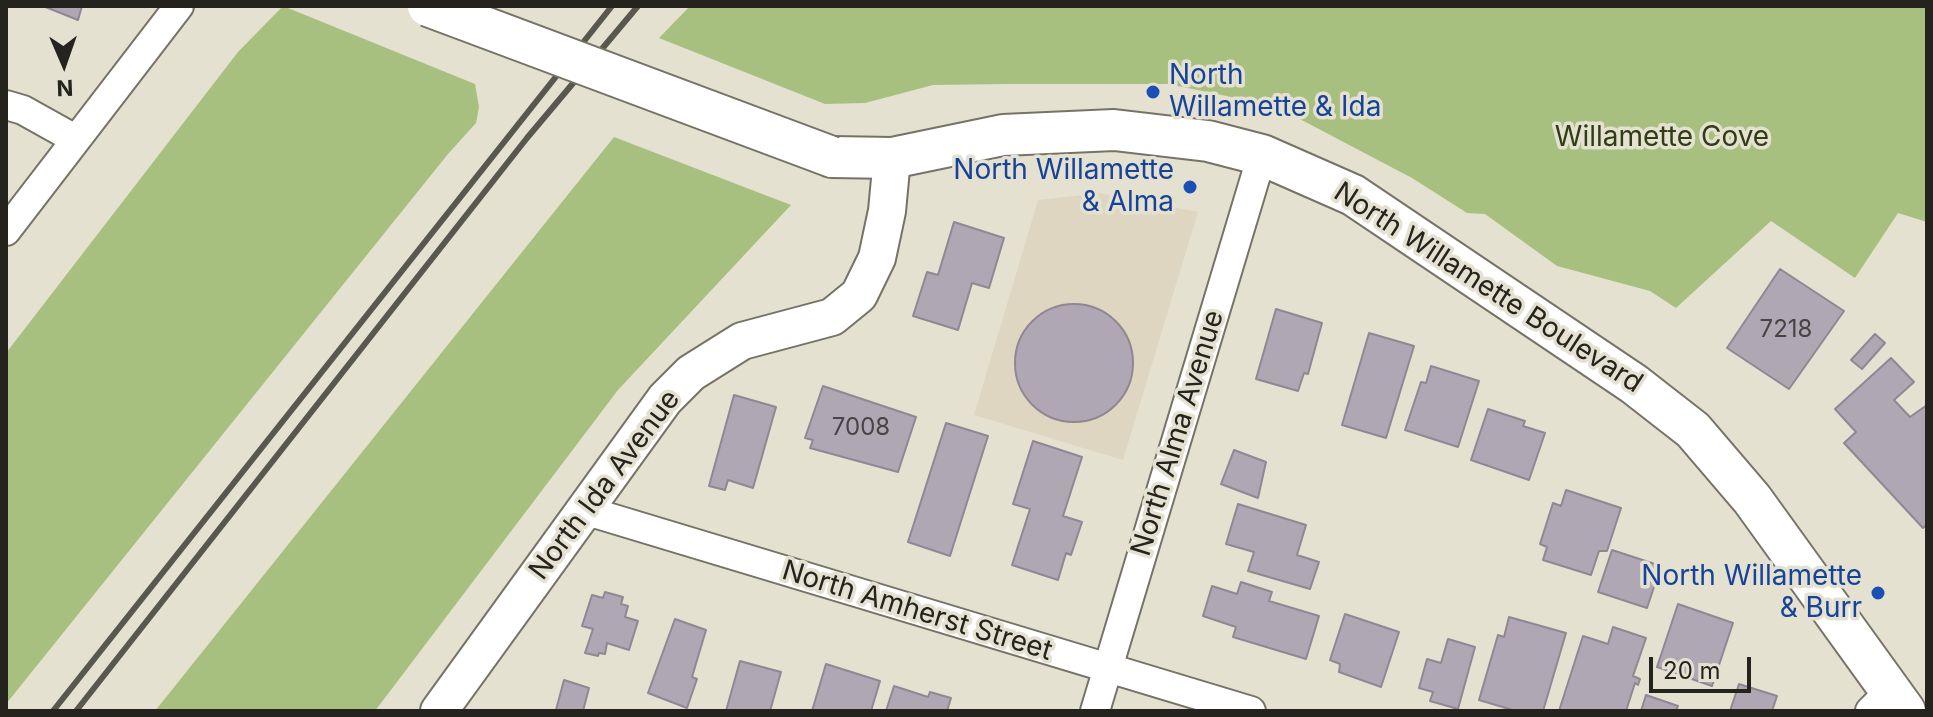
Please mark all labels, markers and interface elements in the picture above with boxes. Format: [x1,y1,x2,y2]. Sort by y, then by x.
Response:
north arrow [24,24,104,104]
place label: North Willamette & Ida [1169,59,1381,125]
text: N [56,75,74,101]
marker: North Willamette & Ida [1144,83,1162,101]
park label: Willamette Cove [1555,121,1769,155]
place label: North Willamette & Alma [953,154,1174,220]
street label: North Willamette Boulevard [1327,176,1649,400]
marker: North Willamette & Alma [1181,178,1199,196]
street label: North Alma Avenue [1125,306,1231,560]
house number: 7218 [1760,316,1812,344]
street label: North Ida Avenue [523,383,687,587]
house number: 7008 [832,414,890,442]
street label: North Amherst Street [778,554,1056,668]
place label: North Willamette & Burr [1641,560,1862,626]
marker: North Willamette & Burr [1869,584,1887,602]
scale bar [1653,641,1755,691]
text: 20 m [1663,656,1721,685]

